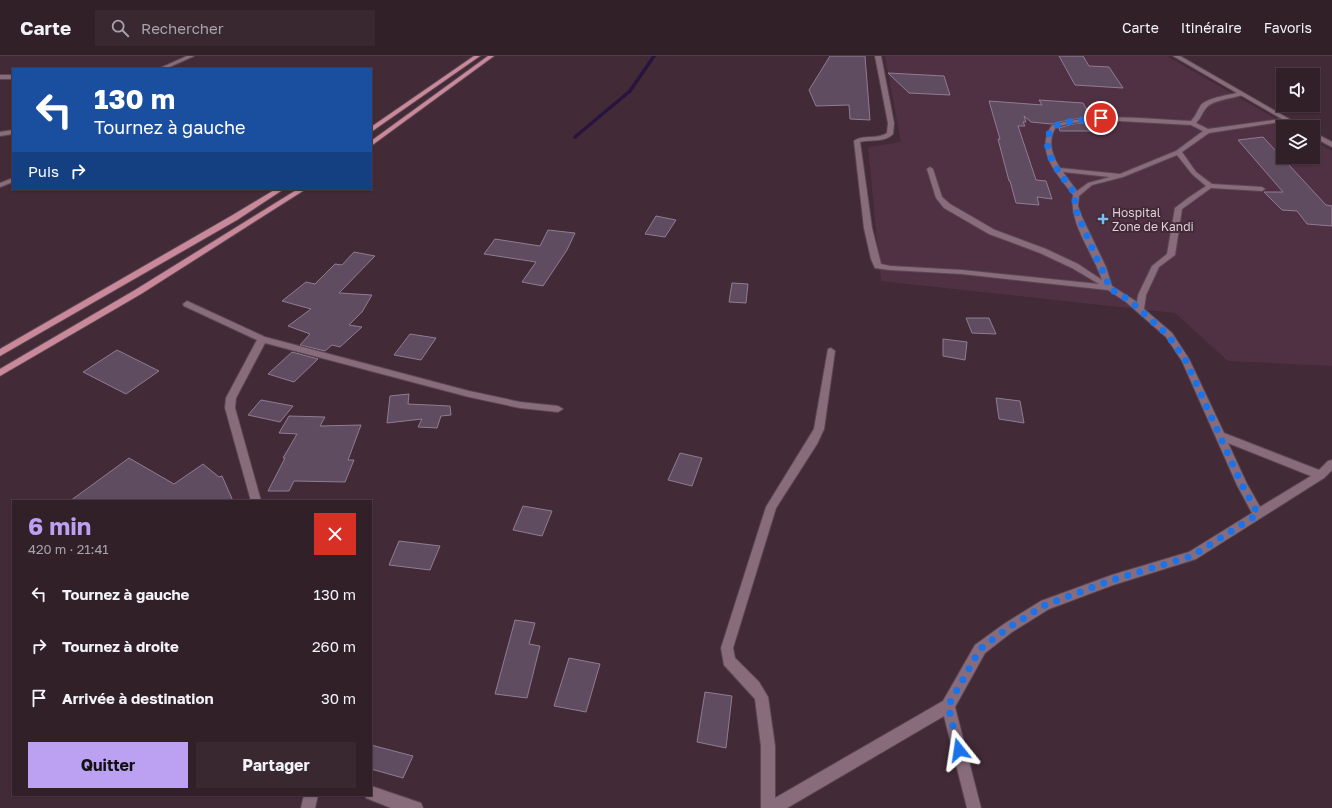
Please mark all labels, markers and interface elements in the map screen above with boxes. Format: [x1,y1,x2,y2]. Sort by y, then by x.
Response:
search box [95,10,375,46]
text: Carte [20,16,71,39]
icon: search [109,17,131,39]
text: Rechercher [141,19,224,37]
text: Carte [1122,19,1159,36]
text: Itinéraire [1181,19,1242,36]
text: Favoris [1264,19,1312,36]
map controls [1276,68,1320,164]
button: sound [1276,68,1320,112]
text: 130 m [94,82,175,115]
icon: left [28,84,80,136]
pin [1084,101,1118,135]
icon: arrive [1090,107,1112,129]
text: Tournez à gauche [94,116,246,138]
button: layers [1276,120,1320,164]
icon: right [67,160,89,182]
text: Puis [28,162,59,180]
place label: Hospital Zone de Kandi [1112,205,1194,234]
marker: Hospital Zone de Kandi [1097,213,1109,225]
text: 6 min [28,511,91,540]
button: close [314,513,356,555]
text: 420 m · 21:41 [28,541,109,557]
icon: left [28,583,50,605]
text: Tournez à gauche [62,585,189,603]
text: 130 m [314,585,356,603]
icon: right [28,635,50,657]
text: Tournez à droite [62,637,179,655]
text: 260 m [312,637,356,655]
icon: arrive [28,687,50,709]
text: Arrivée à destination [62,689,214,707]
text: 30 m [321,689,356,707]
position arrow [938,729,980,771]
button: Quitter [28,742,188,788]
button: Partager [196,742,356,788]

